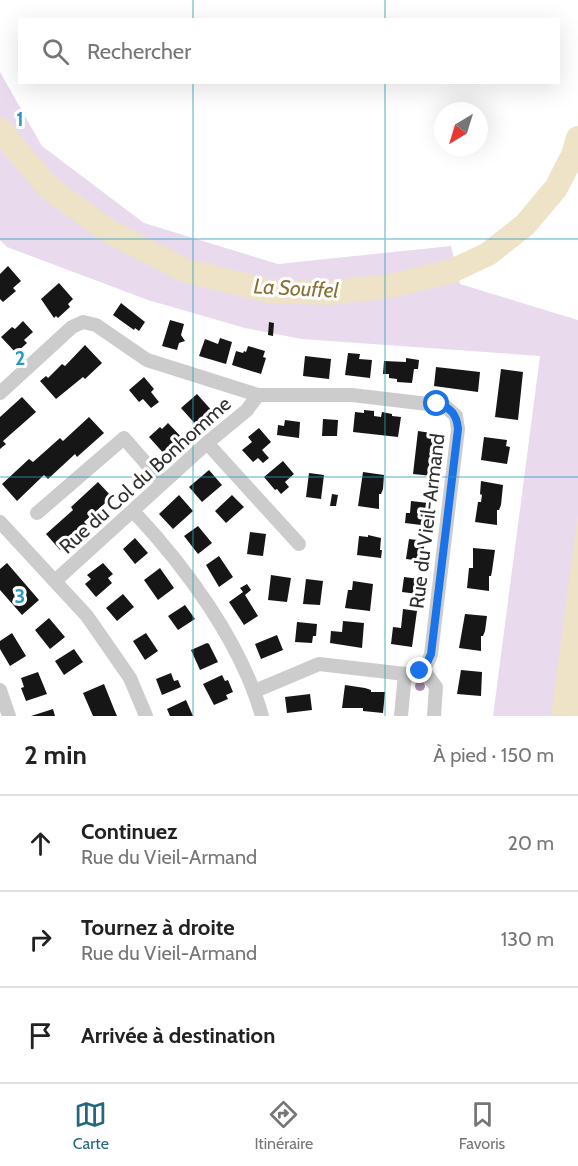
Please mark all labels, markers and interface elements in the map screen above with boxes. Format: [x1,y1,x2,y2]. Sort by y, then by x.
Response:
search box [18,18,560,84]
icon: search [39,35,72,68]
text: Rechercher [87,38,191,65]
north arrow [434,102,488,156]
text: 1 [16,107,24,131]
water label: La Souffel [253,273,339,303]
text: 2 [15,346,25,370]
route start [423,390,449,416]
street label: Rue du Col du Bonhomme [54,392,236,558]
street label: Rue du Vieil-Armand [404,432,450,610]
text: 3 [15,584,25,608]
route end [406,657,432,683]
text: 2 min [24,739,87,771]
text: À pied · 150 m [433,743,554,767]
text: Continuez [81,818,178,845]
icon: ahead [24,827,57,860]
text: 20 m [508,831,554,855]
text: Rue du Vieil-Armand [81,845,257,869]
text: Tournez à droite [81,914,235,941]
icon: right [24,923,57,956]
text: 130 m [501,927,554,951]
text: Rue du Vieil-Armand [81,941,257,965]
icon: arrive [24,1019,57,1052]
text: Arrivée à destination [81,1022,275,1049]
tab: Carte [73,1098,109,1153]
tab: Itinéraire [254,1098,313,1153]
tab: Favoris [459,1098,505,1153]

